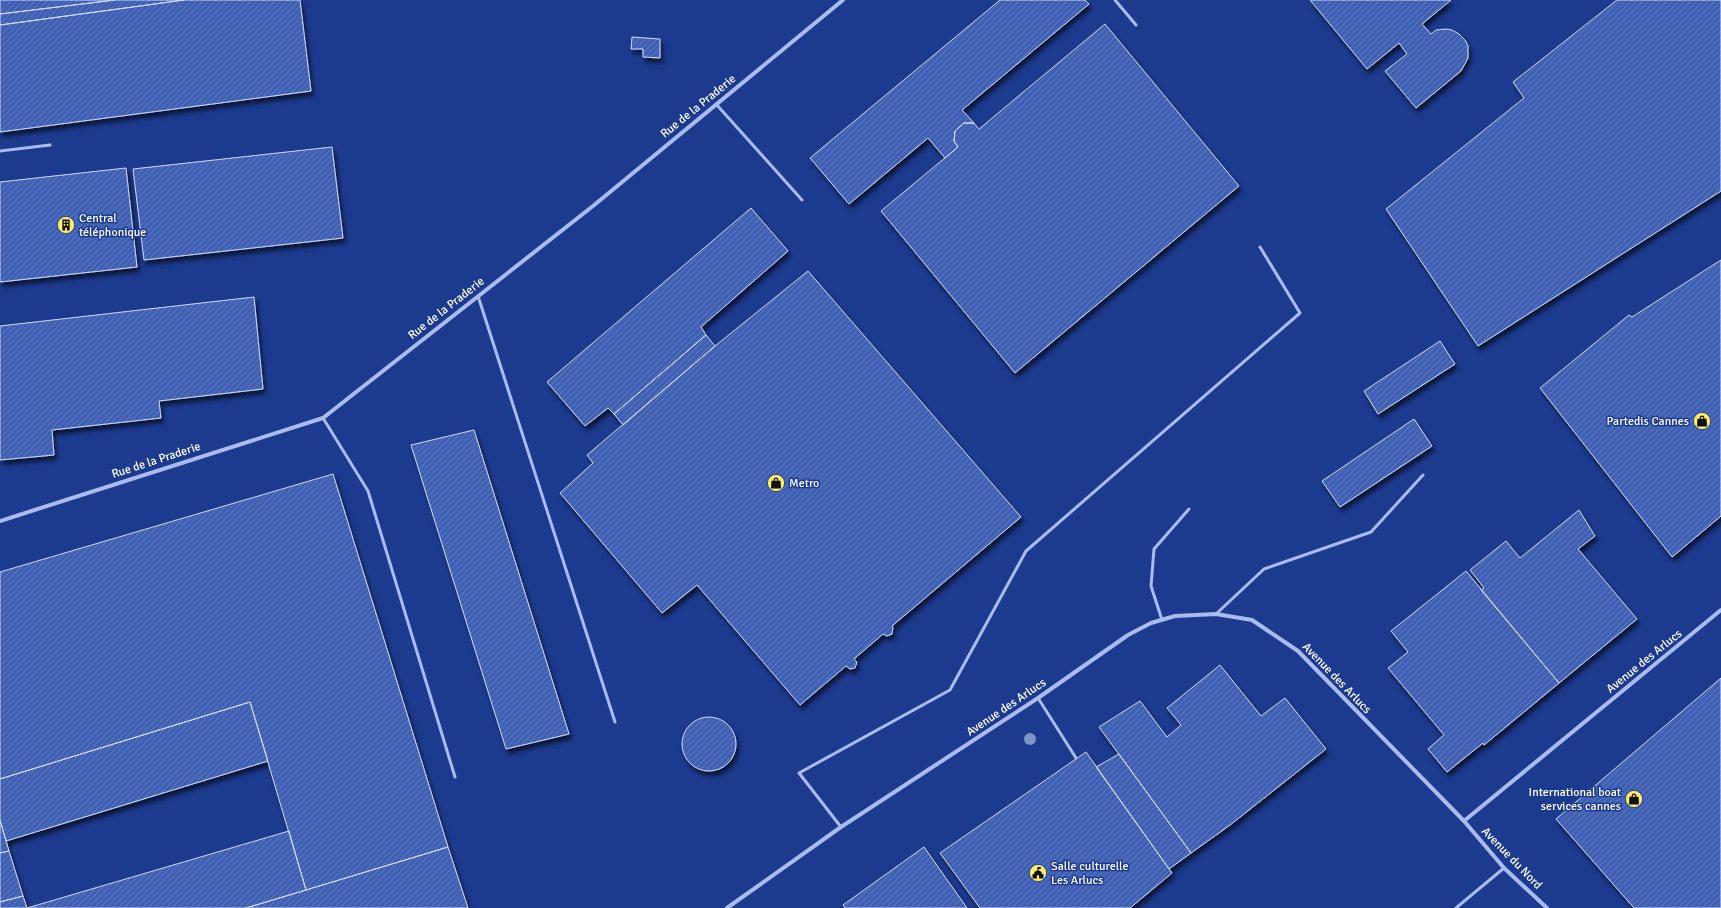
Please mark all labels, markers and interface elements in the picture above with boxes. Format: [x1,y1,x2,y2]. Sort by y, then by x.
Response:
street label: Rue de la Praderie [658,71,739,141]
place label: Central téléphonique [79,211,146,240]
building icon: Central téléphonique [56,215,76,235]
street label: Rue de la Praderie [405,274,487,343]
shop icon: Partedis Cannes [1692,411,1712,431]
place label: Partedis Cannes [1607,414,1689,429]
street label: Rue de la Praderie [110,439,203,482]
shop icon: Metro [766,473,786,493]
place label: Metro [789,476,819,491]
street label: Avenue des Arlucs [1603,626,1685,696]
street label: Avenue des Arlucs [1299,640,1374,717]
street label: Avenue des Arlucs [964,675,1049,740]
place label: International boat services cannes [1529,785,1621,814]
shop icon: International boat services cannes [1624,789,1644,809]
street label: Avenue du Nord [1478,824,1545,893]
place label: Salle culturelle Les Arlucs [1051,859,1129,888]
public building icon: Salle culturelle Les Arlucs [1028,863,1048,883]

